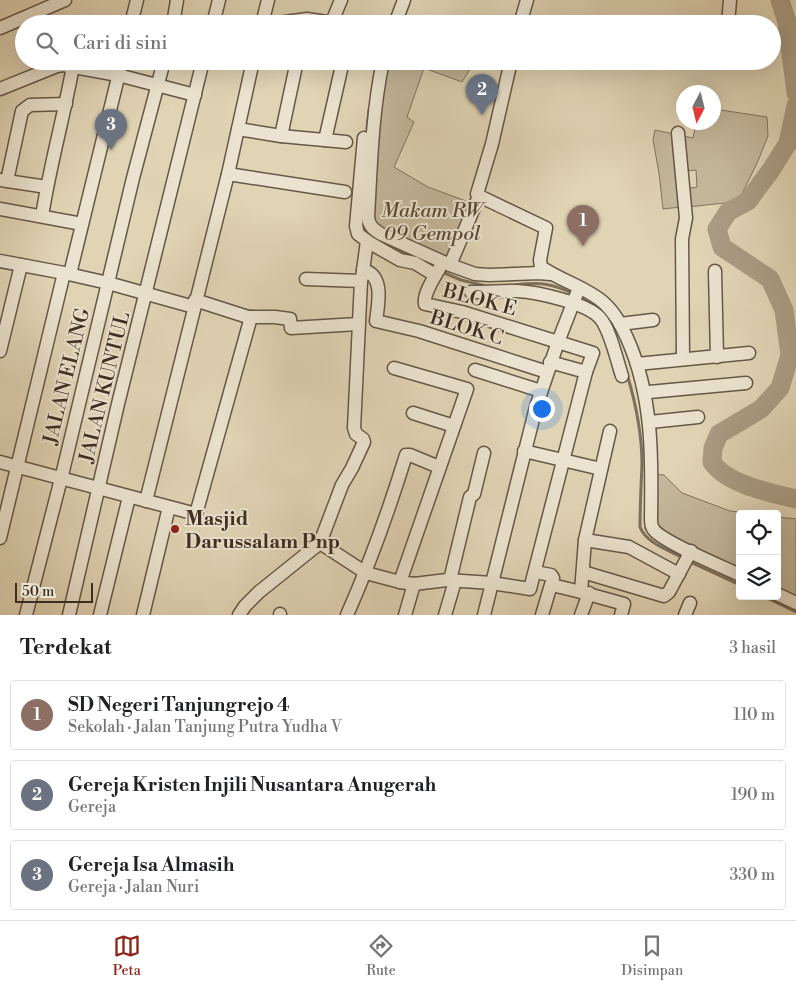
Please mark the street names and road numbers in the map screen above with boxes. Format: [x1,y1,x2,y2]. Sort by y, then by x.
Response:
street label: BLOK E [439,278,519,322]
street label: JALAN ELANG [38,305,97,448]
street label: BLOK C [426,305,506,351]
street label: JALAN KUNTUL [74,309,136,466]

